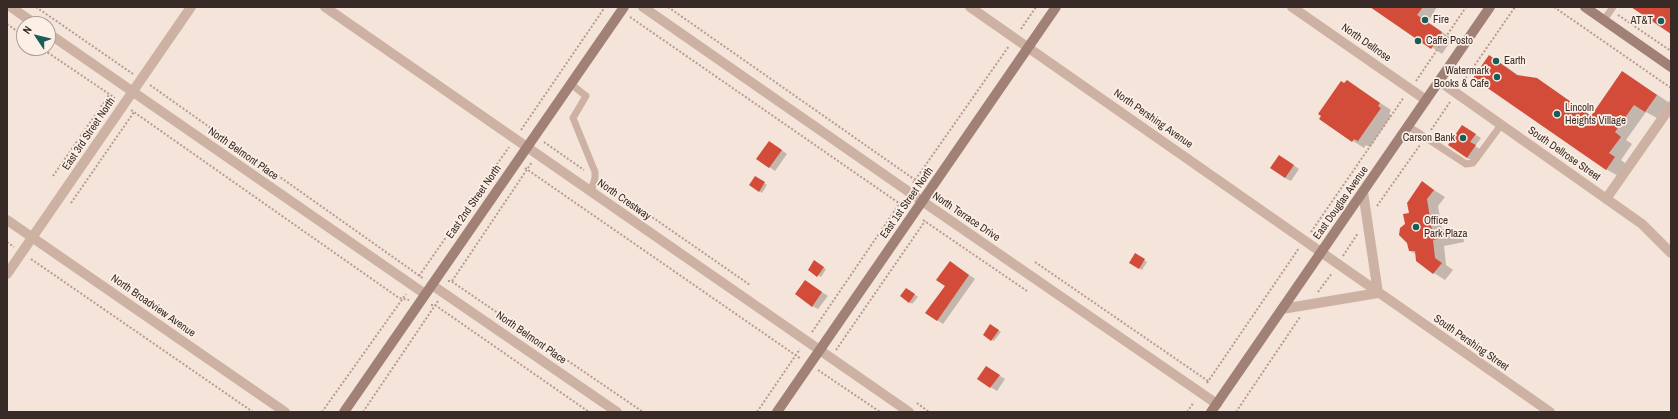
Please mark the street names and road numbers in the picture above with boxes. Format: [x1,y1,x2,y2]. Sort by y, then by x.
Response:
street label: North Dellrose [1339,21,1393,65]
street label: North Pershing Avenue [1111,87,1195,151]
street label: East 3rd Street North [60,95,118,173]
street label: South Dellrose Street [1525,124,1603,184]
street label: North Belmont Place [205,125,281,183]
street label: East 2nd Street North [444,163,504,241]
street label: East Douglas Avenue [1311,164,1371,242]
street label: East 1st Street North [878,165,936,241]
street label: North Crestway [595,177,653,223]
street label: North Terrace Drive [930,190,1002,244]
street label: North Broadview Avenue [108,272,198,340]
street label: North Belmont Place [493,309,569,367]
street label: South Pershing Street [1431,312,1511,374]

